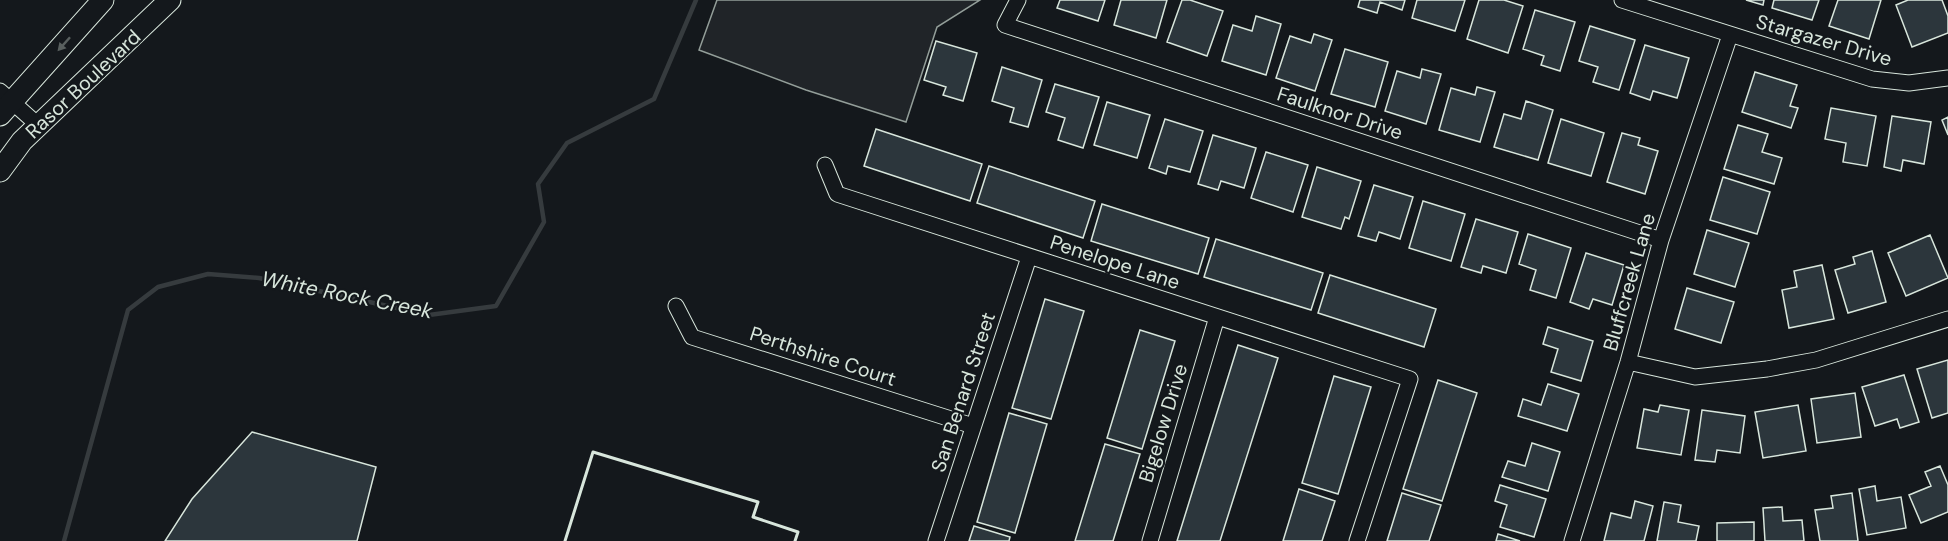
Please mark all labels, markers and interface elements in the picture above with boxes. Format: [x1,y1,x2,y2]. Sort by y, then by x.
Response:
street label: Stargazer Drive [1753,8,1895,72]
street label: Rasor Boulevard [20,24,146,144]
one-way arrow [57,36,71,51]
street label: Faulknor Drive [1274,80,1406,146]
street label: Bluffcreek Lane [1597,210,1661,354]
street label: Penelope Lane [1047,229,1183,295]
water label: White Rock Creek [259,265,435,325]
street label: San Benard Street [925,309,1001,475]
street label: Perthshire Court [747,320,899,392]
street label: Bigelow Drive [1133,360,1193,486]

